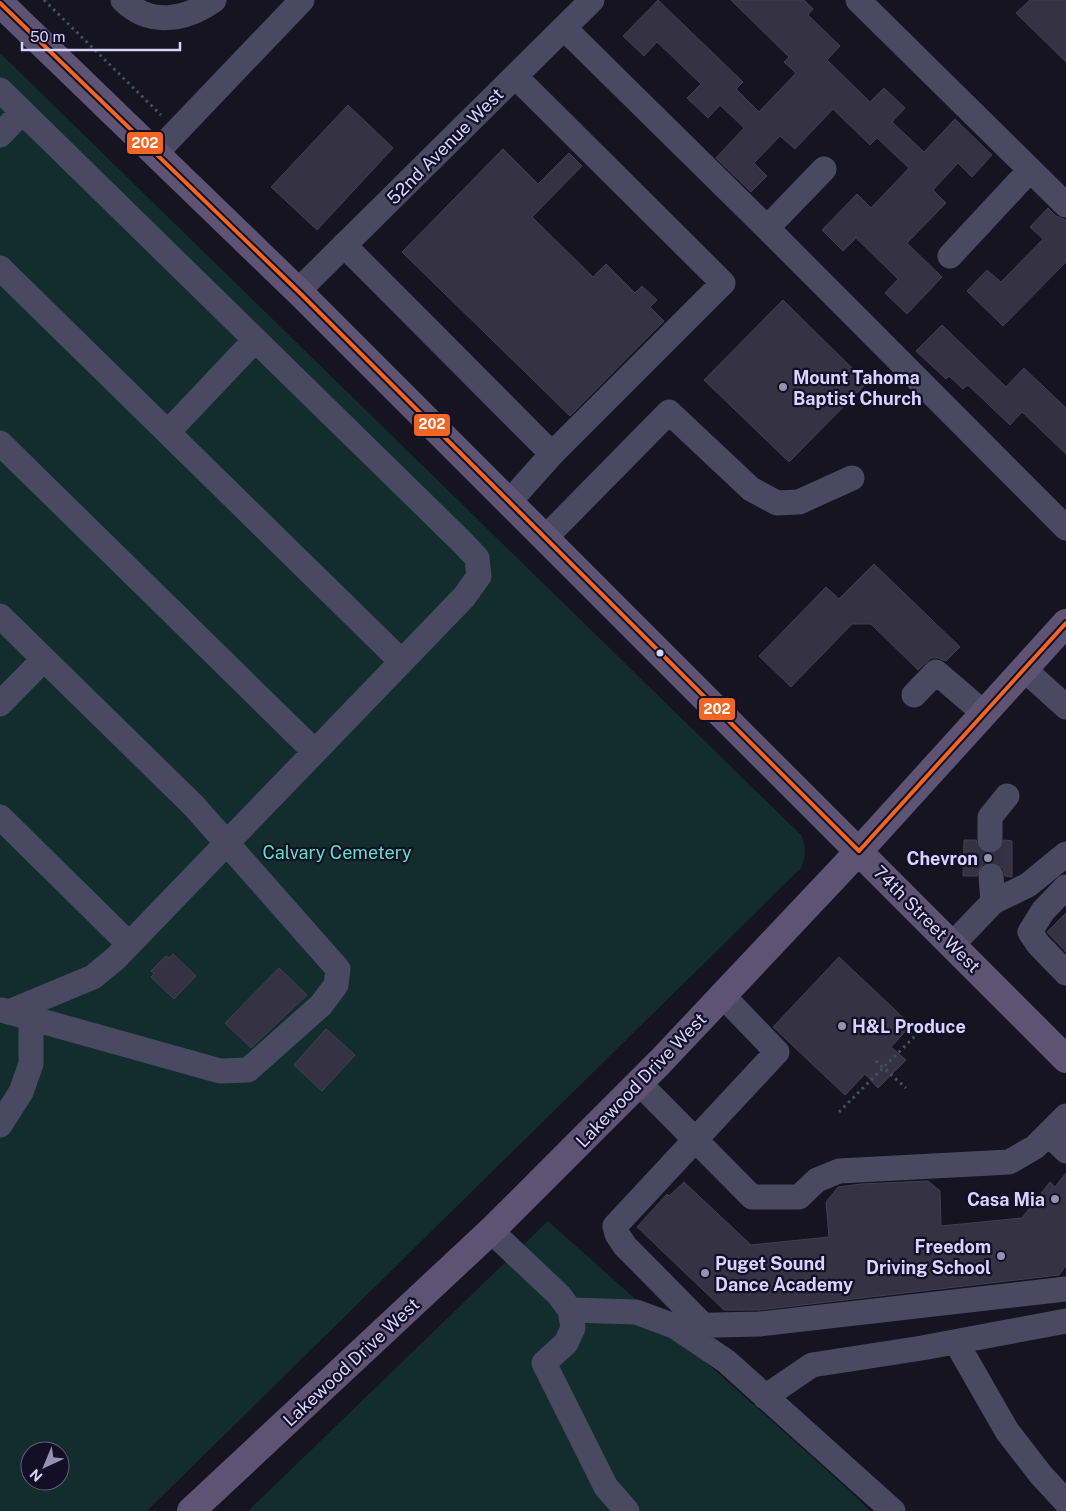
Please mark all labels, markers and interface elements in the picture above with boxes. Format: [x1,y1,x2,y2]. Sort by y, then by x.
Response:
scale bar [22,20,180,52]
text: 50 m [30,28,65,45]
street label: 52nd Avenue West [382,83,508,209]
line badge: 202 [126,131,164,155]
text: 202 [132,135,159,151]
place label: Mount Tahoma Baptist Church [793,367,922,409]
marker: Mount Tahoma Baptist Church [777,381,789,393]
line badge: 202 [413,413,451,437]
text: 202 [419,416,446,432]
unlabelled marker [655,648,665,658]
line badge: 202 [698,697,736,721]
text: 202 [704,701,731,717]
park label: Calvary Cemetery [262,842,412,863]
place label: Chevron [907,848,978,869]
marker: Chevron [982,852,994,864]
street label: 74th Street West [869,861,985,977]
street label: Lakewood Drive West [571,1009,711,1151]
place label: H&L Produce [852,1016,966,1037]
marker: H&L Produce [836,1020,848,1032]
place label: Casa Mia [967,1189,1045,1210]
marker: Casa Mia [1049,1193,1061,1205]
place label: Freedom Driving School [866,1236,991,1278]
marker: Freedom Driving School [995,1250,1007,1262]
place label: Puget Sound Dance Academy [715,1253,853,1295]
marker: Puget Sound Dance Academy [699,1267,711,1279]
street label: Lakewood Drive West [279,1293,423,1431]
north arrow [20,1441,70,1491]
text: N [26,1466,45,1485]

